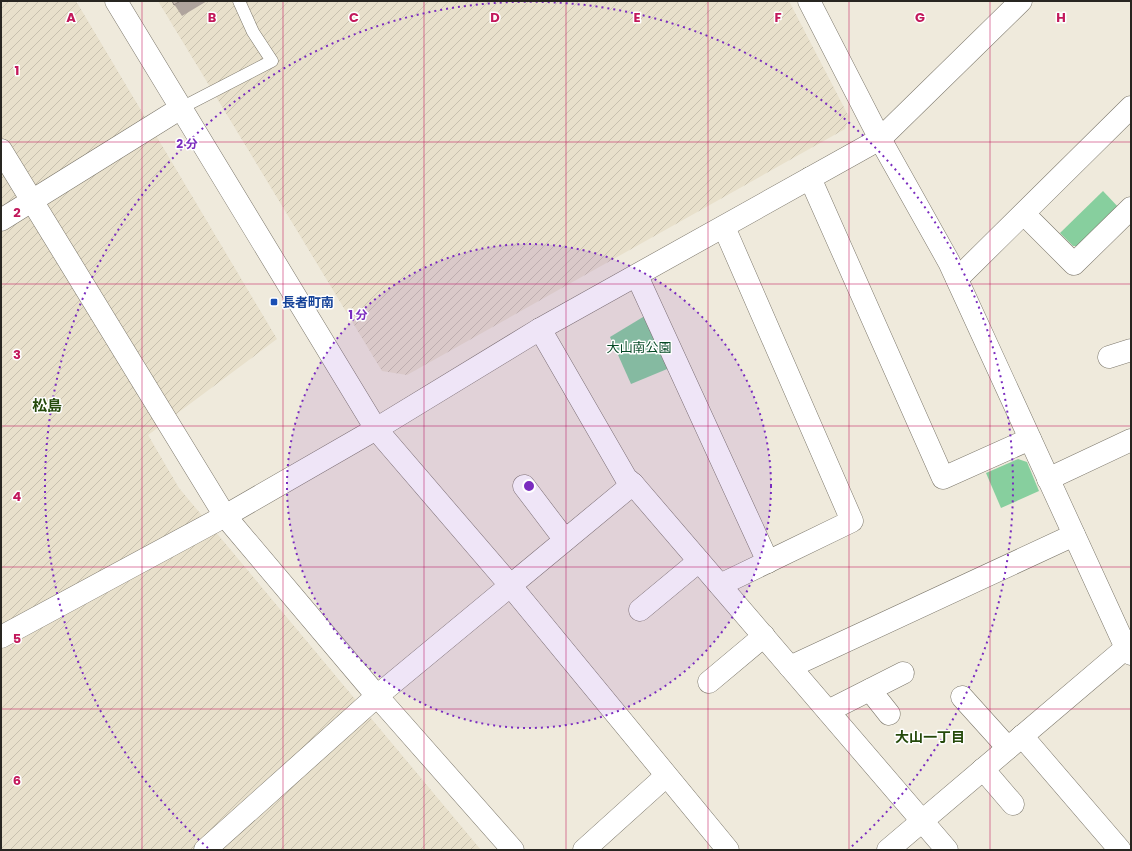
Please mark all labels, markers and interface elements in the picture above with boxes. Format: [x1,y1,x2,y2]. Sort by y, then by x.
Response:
text: A [66,8,76,27]
text: B [208,8,217,27]
text: C [349,8,359,27]
text: D [490,8,500,27]
text: E [633,8,641,27]
text: F [774,8,782,27]
text: G [915,8,925,27]
text: H [1056,8,1066,27]
text: 1 [15,61,19,80]
text: 2 分 [176,135,198,152]
text: 2 [13,203,21,222]
place label: 長者町南 [282,293,334,312]
marker: 長者町南 [269,297,279,307]
text: 1 分 [348,306,368,323]
park label: 大山南公園 [606,338,672,357]
text: 3 [13,345,21,364]
district label: 松島 [32,395,62,416]
centre of rings [522,479,536,493]
text: 4 [13,487,22,506]
text: 5 [13,629,21,648]
district label: 大山一丁目 [895,727,965,747]
text: 6 [13,771,21,790]

